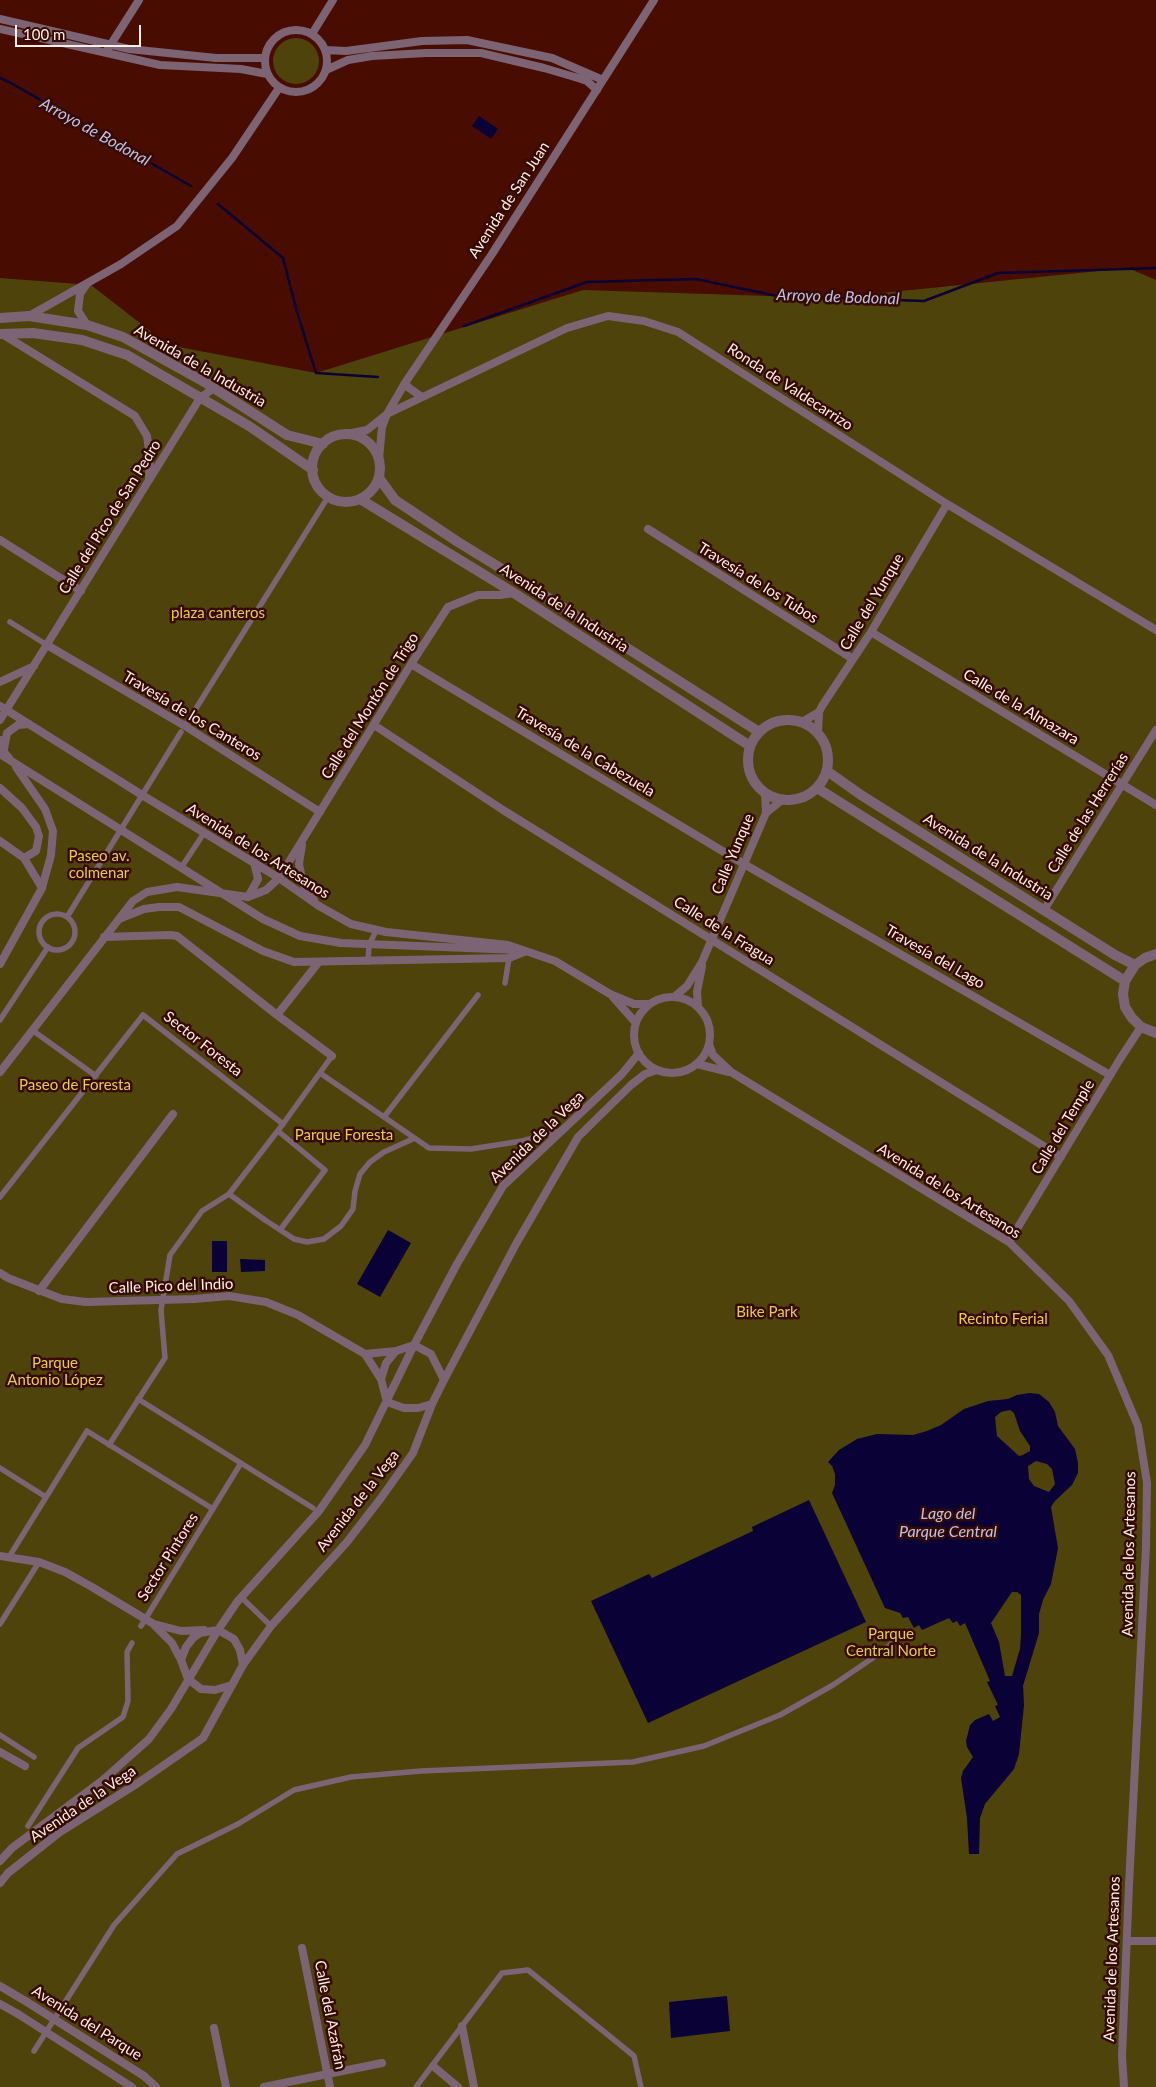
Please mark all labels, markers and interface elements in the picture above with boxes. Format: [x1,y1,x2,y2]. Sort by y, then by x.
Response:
scale bar [18,15,144,47]
text: 100 m [23,25,65,43]
water label: Arroyo de Bodonal [37,94,153,170]
street label: Avenida de San Juan [465,139,553,261]
water label: Arroyo de Bodonal [776,285,900,309]
street label: Avenida de la Industria [131,321,269,411]
street label: Ronda de Valdecarrizo [724,340,856,434]
street label: Calle del Pico de San Pedro [55,437,165,597]
street label: Travesía de los Tubos [695,539,821,627]
street label: Calle del Yunque [836,550,908,654]
street label: Avenida de la Industria [497,560,631,656]
park label: plaza canteros [171,604,265,622]
street label: Calle del Montón de Trigo [318,630,422,782]
street label: Calle de la Almazara [960,665,1082,749]
street label: Travesía de los Canteros [119,668,265,764]
street label: Travesía de la Cabezuela [512,703,658,801]
street label: Calle de las Herrerías [1044,750,1132,876]
street label: Avenida de los Artesanos [183,800,333,902]
street label: Avenida de la Industria [920,810,1056,904]
street label: Calle Yunque [708,811,758,897]
park label: Paseo av. colmenar [68,847,130,882]
street label: Calle de la Fragua [670,893,778,969]
street label: Travesía del Lago [882,921,988,993]
street label: Sector Foresta [160,1008,246,1080]
park label: Paseo de Foresta [19,1076,131,1094]
street label: Calle del Temple [1028,1076,1098,1178]
street label: Avenida de la Vega [486,1088,588,1186]
park label: Parque Foresta [295,1126,393,1144]
street label: Avenida de los Artesanos [874,1140,1024,1242]
street label: Calle Pico del Indio [108,1275,234,1297]
park label: Bike Park [736,1303,798,1321]
park label: Recinto Ferial [958,1310,1048,1328]
park label: Parque Antonio López [7,1354,103,1389]
street label: Avenida de la Vega [313,1447,403,1555]
street label: Avenida de los Artesanos [1119,1471,1139,1637]
water label: Lago del Parque Central [899,1504,997,1542]
street label: Sector Pintores [134,1510,202,1604]
park label: Parque Central Norte [846,1625,936,1660]
street label: Avenida de la Vega [27,1762,139,1846]
street label: Avenida de los Artesanos [1100,1876,1124,2042]
street label: Calle del Azafrán [311,1959,349,2071]
street label: Avenida del Parque [29,1982,145,2064]

